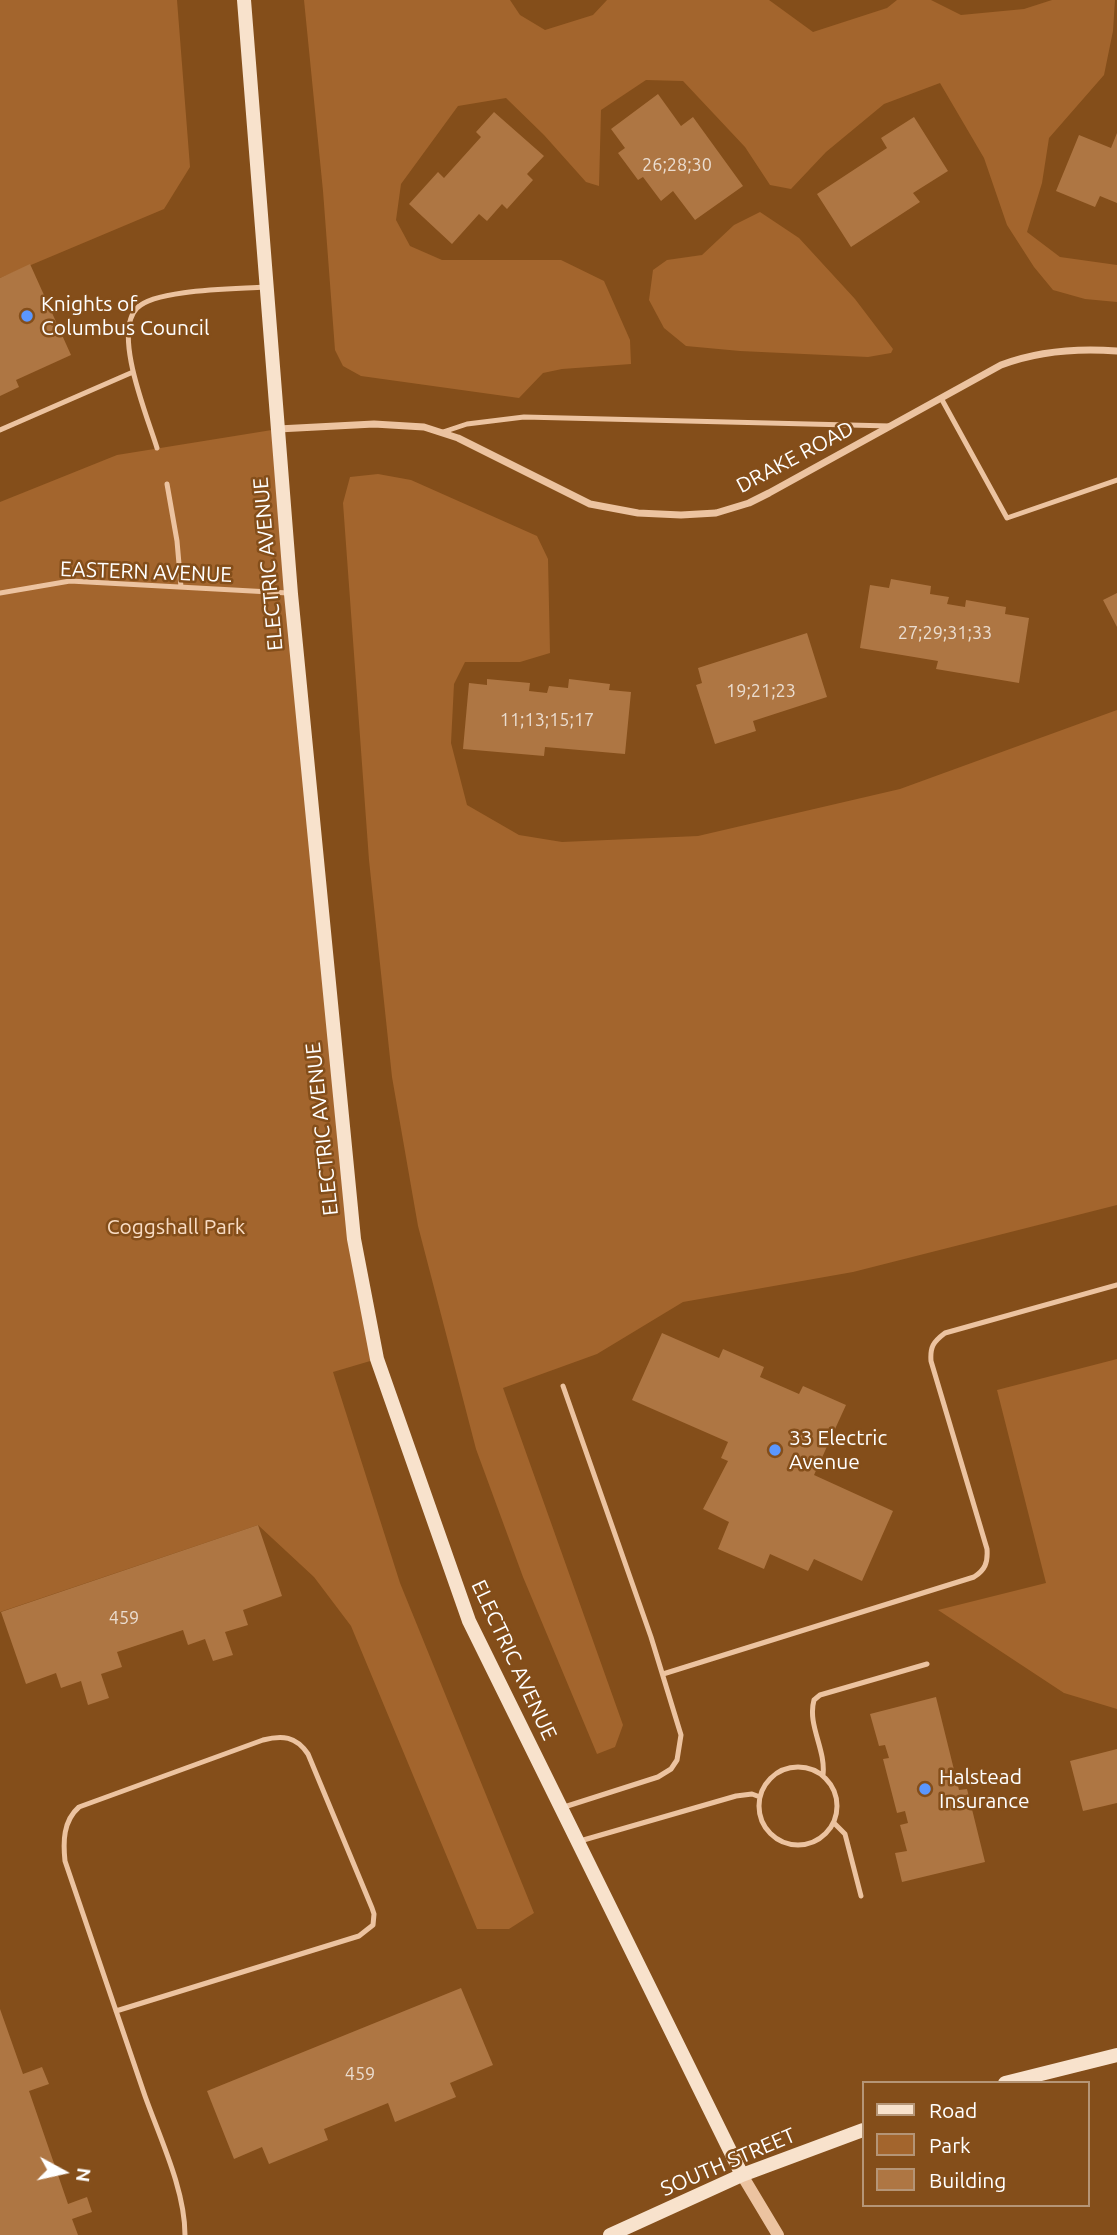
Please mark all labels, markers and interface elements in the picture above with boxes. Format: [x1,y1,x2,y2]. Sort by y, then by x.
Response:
house number: 26;28;30 [642,154,712,176]
place label: Knights of Columbus Council [41,291,209,341]
marker: Knights of Columbus Council [19,308,35,324]
street label: DRAKE ROAD [732,416,858,498]
street label: ELECTRIC AVENUE [248,476,288,652]
street label: EASTERN AVENUE [60,556,232,588]
house number: 27;29;31;33 [898,622,992,644]
house number: 19;21;23 [726,680,796,702]
house number: 11;13;15;17 [500,709,594,731]
street label: ELECTRIC AVENUE [300,1041,344,1217]
park label: Coggshall Park [107,1214,245,1240]
place label: 33 Electric Avenue [789,1425,887,1475]
marker: 33 Electric Avenue [767,1442,783,1458]
street label: ELECTRIC AVENUE [466,1576,562,1744]
house number: 459 [109,1607,139,1629]
place label: Halstead Insurance [939,1764,1029,1814]
marker: Halstead Insurance [917,1781,933,1797]
house number: 459 [345,2063,375,2085]
legend [862,2081,1089,2207]
text: Road [929,2098,977,2122]
street label: SOUTH STREET [657,2122,799,2202]
text: Park [929,2133,971,2157]
north arrow [28,2137,98,2207]
text: N [72,2166,96,2183]
text: Building [929,2168,1006,2192]

